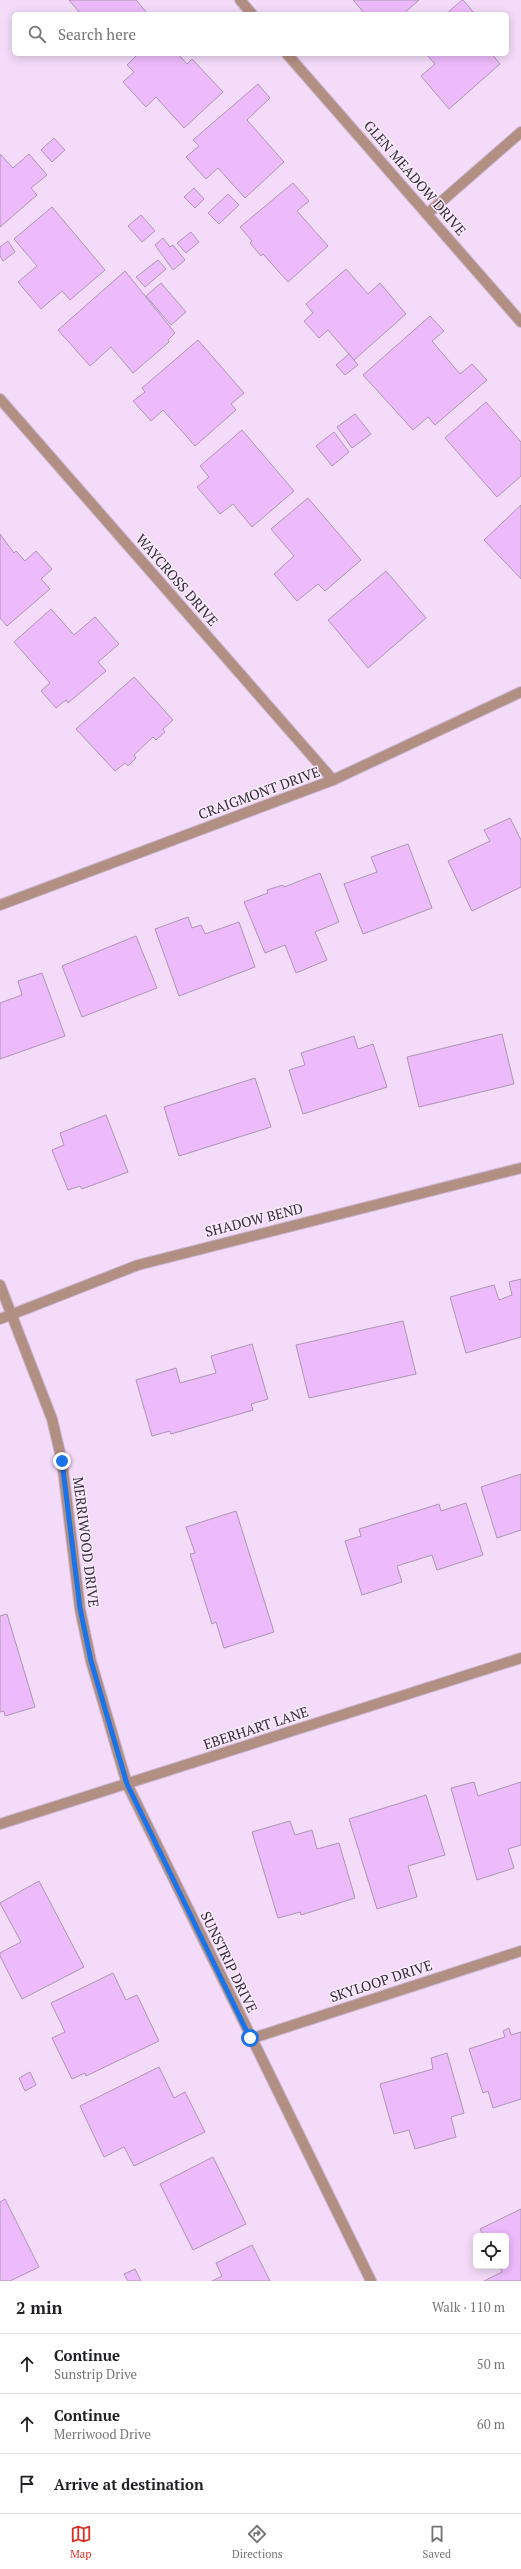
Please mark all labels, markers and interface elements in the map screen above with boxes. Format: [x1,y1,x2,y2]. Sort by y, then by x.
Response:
search box [12,12,509,56]
icon: search [26,23,48,45]
text: Search here [58,24,136,44]
street label: GLEN MEADOW DRIVE [360,116,471,239]
street label: WAYCROSS DRIVE [132,530,223,630]
street label: CRAIGMONT DRIVE [195,762,322,823]
street label: SHADOW BEND [203,1198,305,1241]
route end [53,1452,71,1470]
street label: MERRIWOOD DRIVE [69,1476,104,1608]
street label: EBERHART LANE [201,1702,311,1753]
street label: SUNSTRIP DRIVE [197,1908,262,2016]
street label: SKYLOOP DRIVE [327,1955,434,2006]
route start [241,2029,259,2047]
map controls [473,2233,509,2269]
button: locate [473,2233,509,2269]
text: 2 min [16,2296,63,2319]
text: Walk · 110 m [432,2298,505,2316]
text: Continue [54,2345,120,2365]
icon: ahead [16,2353,38,2375]
text: 50 m [477,2355,505,2373]
text: Sunstrip Drive [54,2365,137,2383]
text: Continue [54,2405,120,2425]
icon: ahead [16,2413,38,2435]
text: 60 m [477,2415,505,2433]
text: Merriwood Drive [54,2425,151,2443]
icon: arrive [16,2473,38,2495]
text: Arrive at destination [54,2474,204,2494]
tab: Map [70,2523,92,2561]
tab: Directions [232,2523,283,2561]
tab: Saved [423,2523,451,2561]

